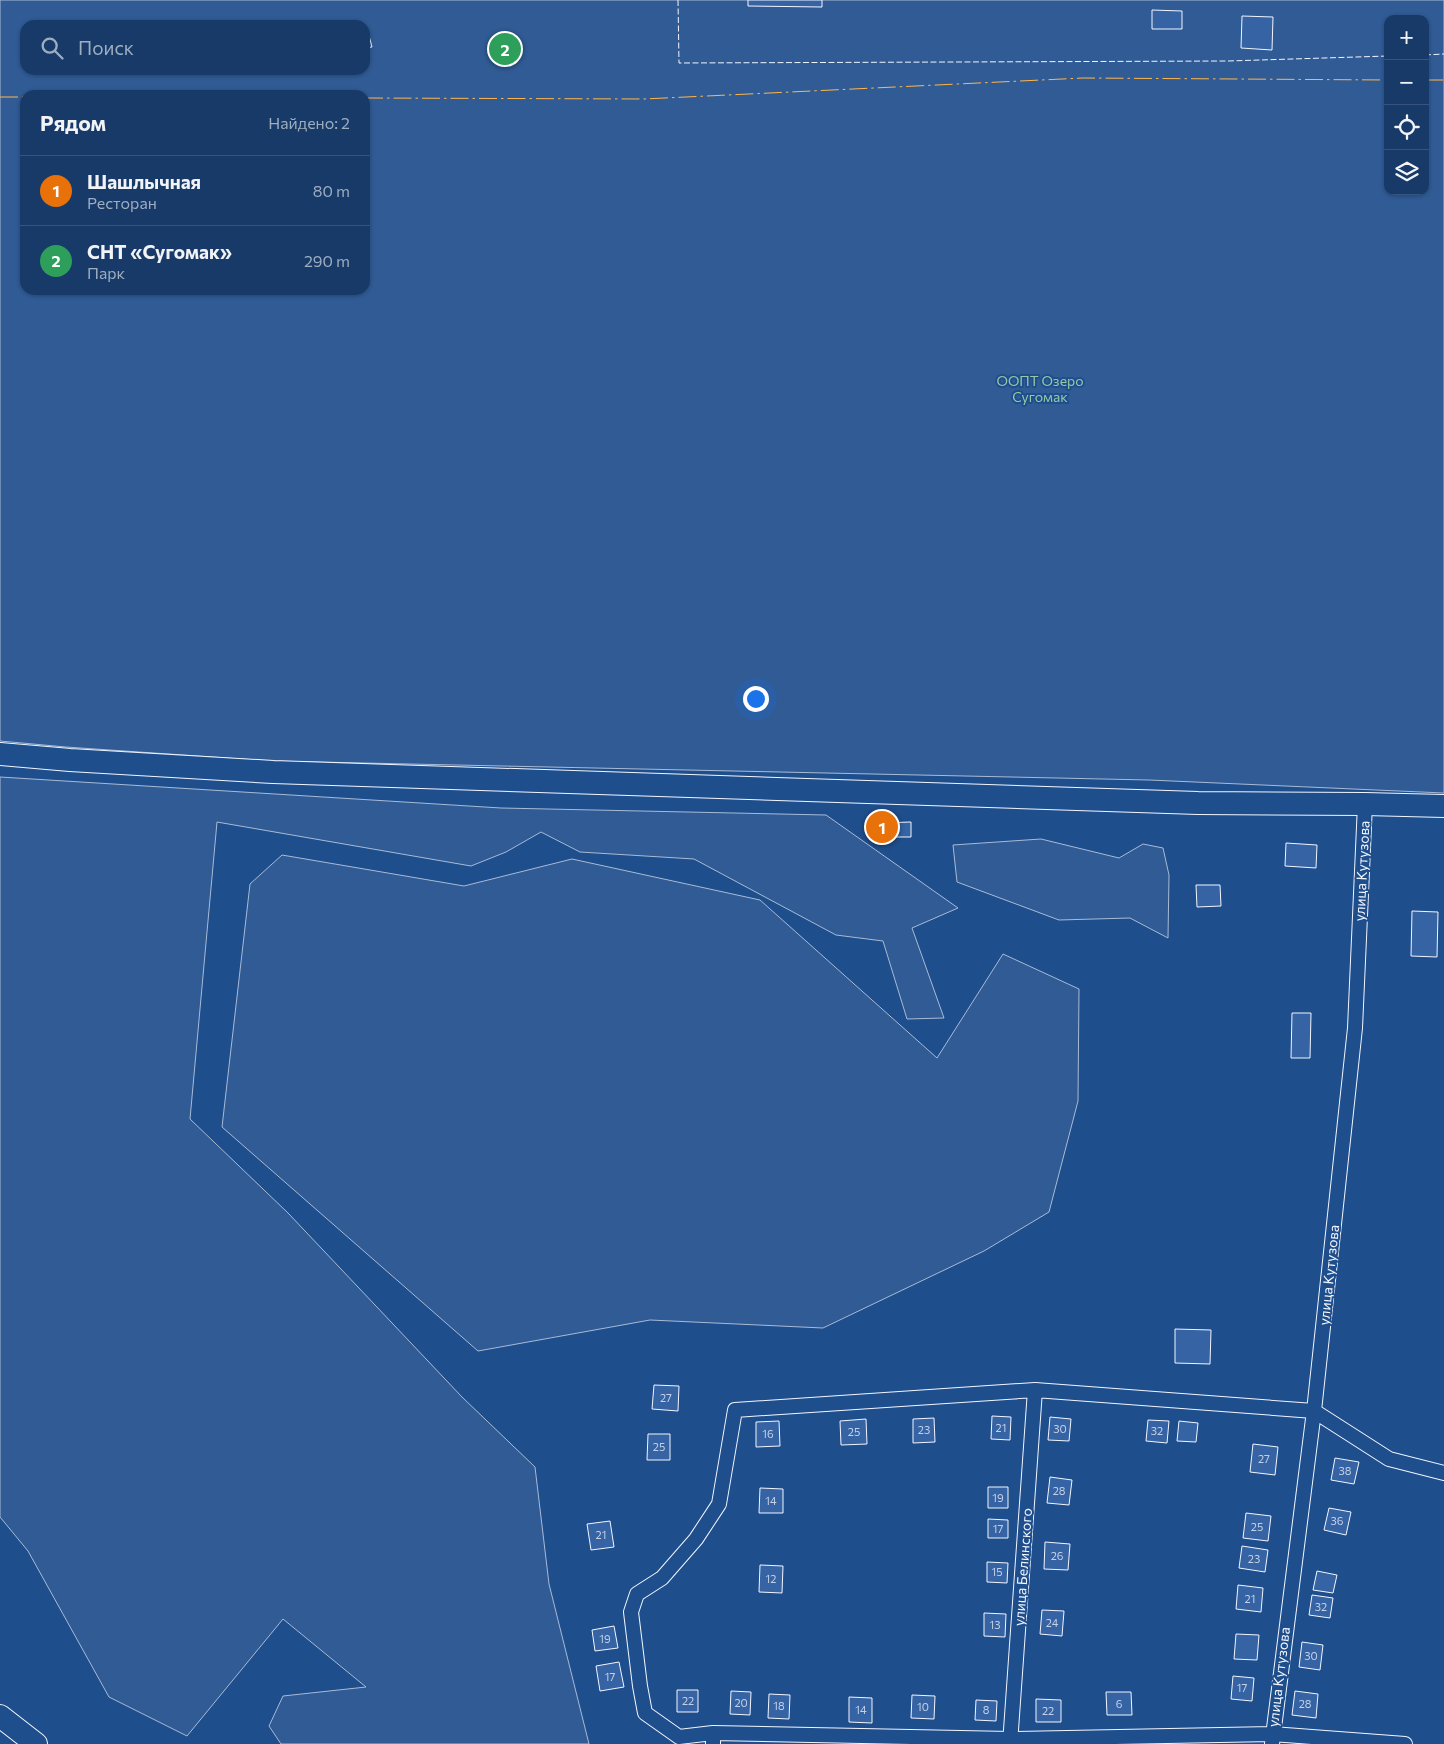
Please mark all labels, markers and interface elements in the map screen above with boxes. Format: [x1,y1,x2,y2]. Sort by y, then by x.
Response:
map controls [1384,15,1429,195]
button: + [1384,15,1429,60]
search box [20,20,370,75]
pin: 2 [489,30,521,68]
icon: search [38,34,66,62]
text: Поиск [78,36,134,59]
button: − [1384,60,1429,105]
button: locate [1384,105,1429,150]
text: Рядом [40,110,106,135]
text: Найдено: 2 [268,113,350,132]
button: layers [1384,150,1429,195]
text: Шашлычная [87,170,201,193]
text: 1 [52,181,60,200]
text: 80 m [313,181,350,200]
text: Ресторан [87,193,157,212]
text: СНТ «Сугомак» [87,240,232,263]
text: 2 [51,251,61,270]
text: 290 m [304,251,350,270]
text: Парк [87,263,125,282]
park label: ООПТ Озеро Сугомак [996,372,1084,405]
your location [743,686,769,712]
pin: 1 [866,808,898,846]
street label: улица Кутузова [1350,820,1373,922]
street label: улица Кутузова [1315,1224,1342,1326]
house number: 27 [660,1391,672,1404]
house number: 21 [996,1421,1006,1434]
house number: 30 [1053,1422,1067,1435]
house number: 23 [918,1423,930,1436]
house number: 32 [1151,1424,1163,1437]
house number: 25 [848,1425,860,1438]
house number: 16 [762,1427,774,1440]
house number: 25 [653,1440,665,1453]
house number: 27 [1258,1452,1270,1465]
house number: 38 [1339,1464,1352,1477]
house number: 28 [1053,1484,1066,1497]
house number: 19 [992,1491,1004,1504]
house number: 14 [765,1494,777,1507]
street label: улица Белинского [1010,1507,1035,1626]
house number: 36 [1331,1514,1344,1527]
house number: 25 [1251,1520,1263,1533]
house number: 17 [993,1522,1003,1535]
house number: 21 [596,1528,606,1541]
house number: 26 [1051,1549,1064,1562]
house number: 23 [1248,1552,1260,1565]
house number: 15 [991,1565,1003,1578]
house number: 12 [766,1572,776,1585]
house number: 21 [1245,1592,1255,1605]
house number: 32 [1315,1600,1327,1613]
house number: 24 [1046,1616,1059,1629]
house number: 13 [990,1618,1000,1631]
street label: улица Кутузова [1264,1626,1293,1728]
house number: 19 [599,1632,611,1645]
house number: 30 [1304,1649,1318,1662]
house number: 17 [605,1670,615,1683]
house number: 17 [1237,1681,1247,1694]
house number: 22 [682,1694,694,1707]
house number: 20 [734,1696,748,1709]
house number: 6 [1116,1697,1123,1710]
house number: 28 [1299,1697,1312,1710]
house number: 18 [773,1699,785,1712]
house number: 10 [917,1700,929,1713]
house number: 14 [855,1703,867,1716]
house number: 8 [983,1703,990,1716]
house number: 22 [1042,1704,1054,1717]

